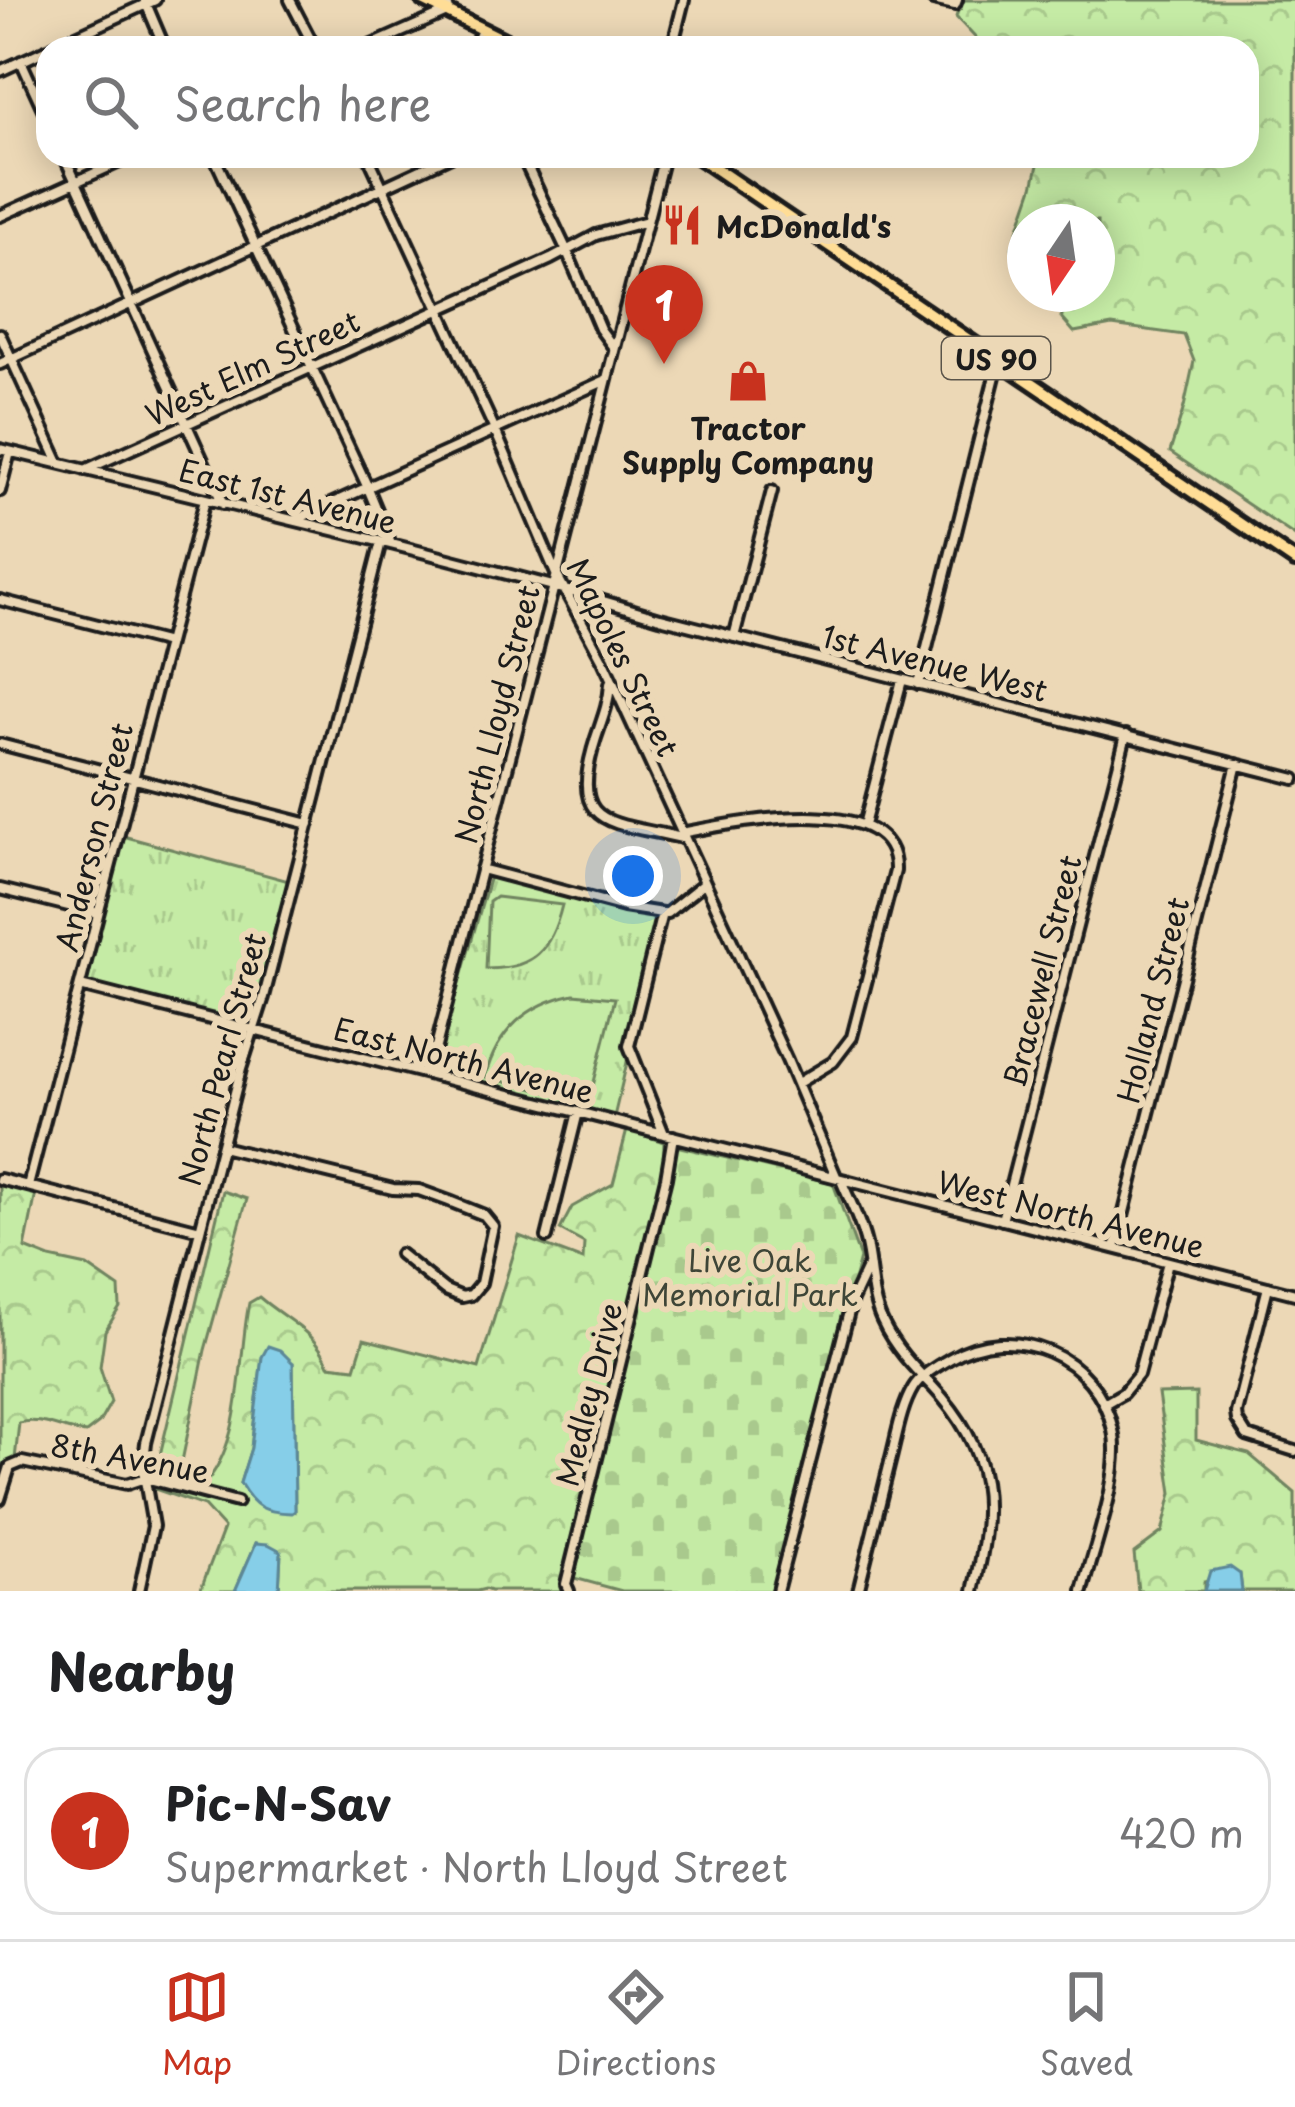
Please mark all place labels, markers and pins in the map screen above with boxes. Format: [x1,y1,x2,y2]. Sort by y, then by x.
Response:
restaurant icon: McDonald's [659,202,705,248]
place label: McDonald's [716,203,891,248]
pin: 1 [625,265,703,364]
shop icon: Tractor Supply Company [725,358,771,404]
place label: Tractor Supply Company [622,405,874,484]

